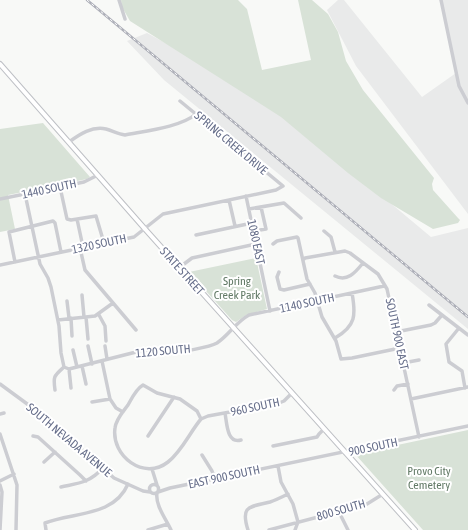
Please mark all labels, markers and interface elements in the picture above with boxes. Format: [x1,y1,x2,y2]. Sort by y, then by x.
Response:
street label: SPRING CREEK DRIVE [192,108,270,178]
street label: 1440 SOUTH [20,176,78,202]
street label: 1080 EAST [244,218,268,266]
street label: 1320 SOUTH [70,231,128,257]
street label: STATE STREET [157,244,207,298]
park label: Spring Creek Park [214,274,261,302]
street label: 1140 SOUTH [278,290,336,316]
street label: SOUTH 900 EAST [383,297,412,372]
street label: 1120 SOUTH [135,342,191,360]
street label: 960 SOUTH [229,395,281,419]
street label: SOUTH NEVADA AVENUE [24,400,114,480]
street label: 900 SOUTH [347,435,399,459]
street label: EAST 900 SOUTH [187,463,261,491]
park label: Provo City Cemetery [407,464,451,492]
street label: 800 SOUTH [315,496,367,524]

